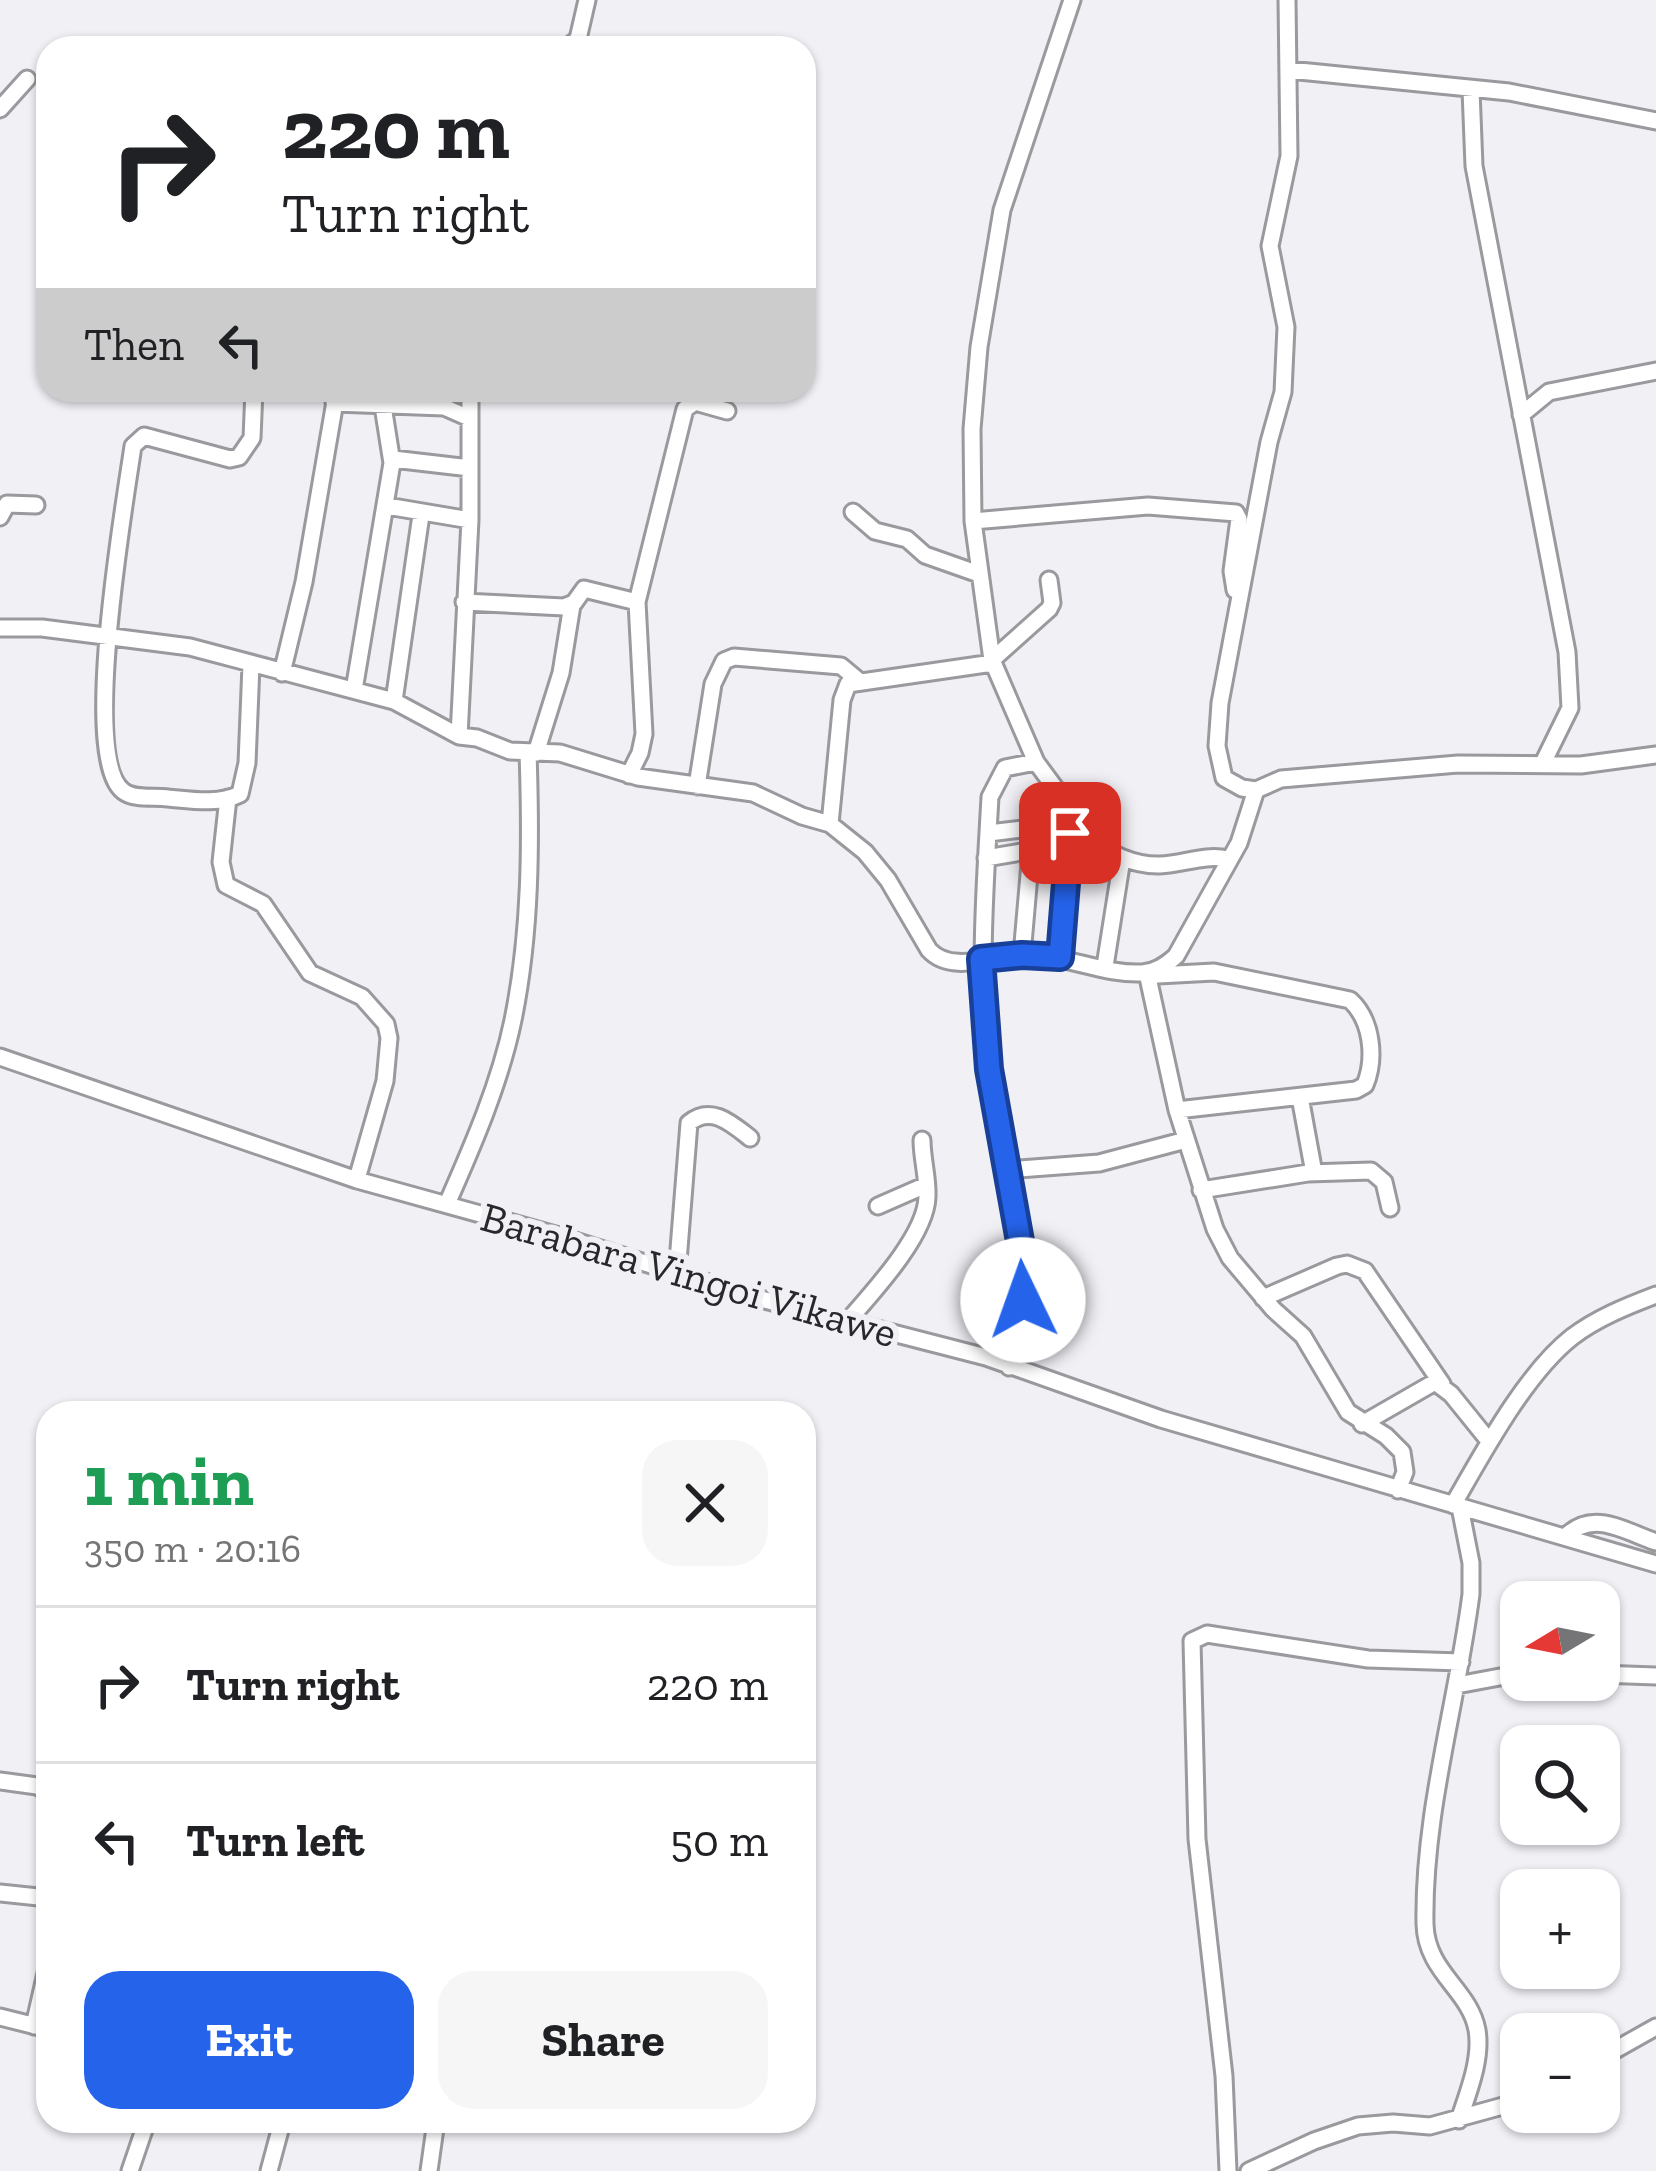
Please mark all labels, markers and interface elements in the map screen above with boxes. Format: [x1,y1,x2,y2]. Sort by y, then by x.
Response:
text: 220 m [282,79,510,180]
icon: right [84,84,240,240]
text: Turn right [282,181,529,246]
icon: left [208,312,274,378]
text: Then [84,318,184,372]
pin [1019,782,1121,884]
icon: arrive [1037,800,1103,866]
street label: Barabara Vingoi Vikawe [475,1191,903,1358]
position arrow [960,1237,1086,1363]
text: 1 min [84,1437,254,1523]
button: close [642,1440,768,1566]
text: 350 m · 20:16 [84,1525,301,1572]
north arrow [1500,1581,1620,1701]
map controls [1500,1581,1620,2133]
icon: right [84,1652,150,1718]
text: Turn right [186,1658,399,1712]
text: 220 m [647,1658,768,1712]
button: search [1500,1725,1620,1845]
icon: left [84,1808,150,1874]
text: Turn left [186,1814,364,1868]
text: 50 m [670,1814,768,1868]
button: + [1500,1869,1620,1989]
button: Exit [84,1971,414,2109]
button: Share [438,1971,768,2109]
button: − [1500,2013,1620,2133]

